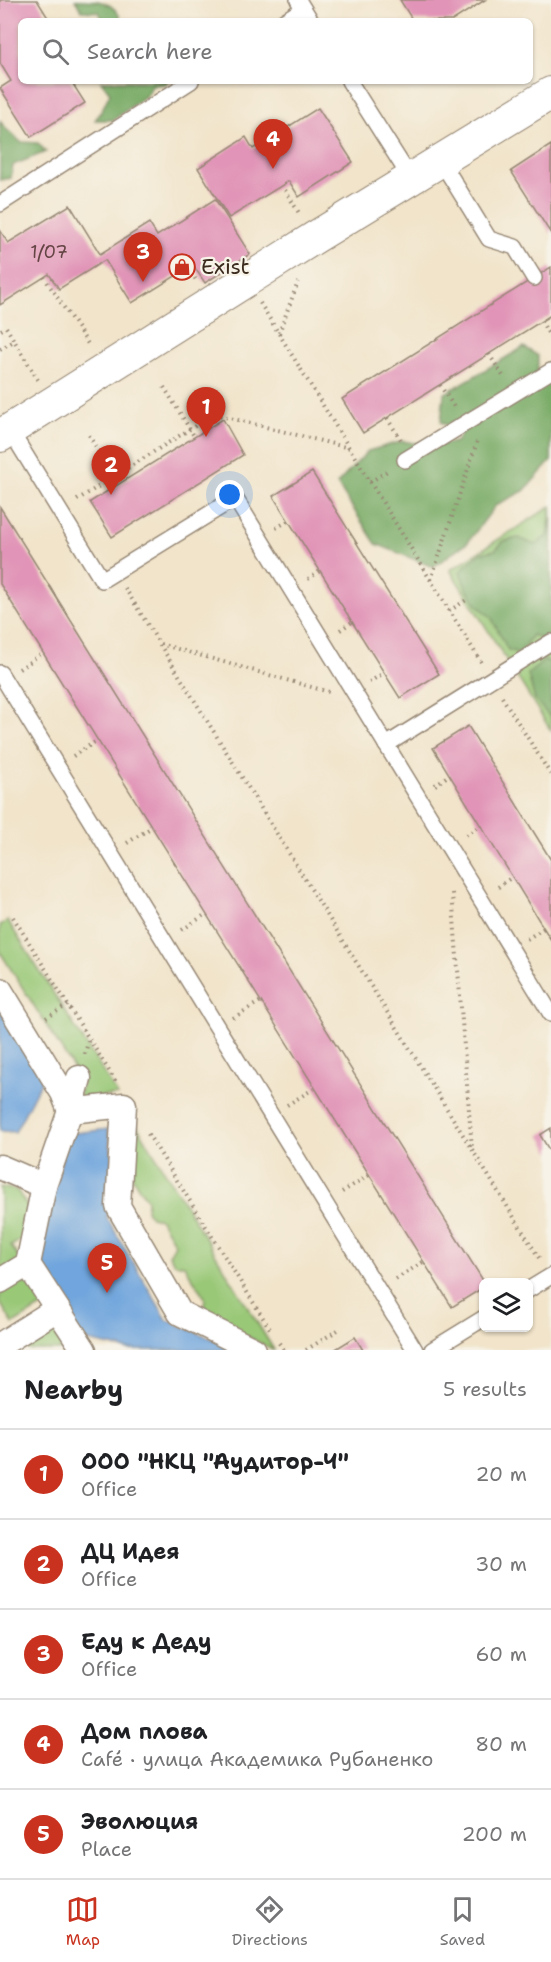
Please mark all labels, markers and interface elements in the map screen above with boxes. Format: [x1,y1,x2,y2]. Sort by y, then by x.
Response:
search box [18,18,533,84]
icon: search [39,35,72,68]
text: Search here [87,37,213,66]
pin: 4 [254,120,292,169]
pin: 3 [124,232,162,282]
house number: 1/07 [30,240,68,264]
shop icon: Exist [167,252,197,282]
place label: Exist [201,253,250,281]
pin: 1 [186,388,226,437]
pin: 2 [92,446,130,495]
your location [215,480,244,509]
pin: 5 [88,1244,126,1293]
map controls [479,1278,533,1332]
button: layers [479,1278,533,1332]
text: Nearby [24,1372,123,1407]
text: 5 results [443,1376,527,1402]
text: ООО "НКЦ "Аудитор-Ч" [81,1447,349,1476]
text: 1 [39,1461,48,1487]
text: 20 m [476,1461,527,1487]
text: Office [81,1476,137,1502]
text: ДЦ Идея [81,1537,180,1566]
text: 2 [37,1551,51,1577]
text: 30 m [475,1551,527,1577]
text: Office [81,1566,137,1592]
text: Еду к Деду [81,1627,211,1656]
text: 3 [37,1641,51,1667]
text: 60 m [475,1641,527,1667]
text: Office [81,1656,137,1682]
text: Дом плова [81,1717,208,1746]
text: 4 [37,1731,51,1757]
text: 80 m [475,1731,527,1757]
text: Café · улица Академика Рубаненко [81,1746,433,1772]
text: Эволюция [81,1807,198,1836]
text: 5 [37,1821,50,1847]
text: 200 m [462,1821,527,1847]
text: Place [81,1836,132,1862]
tab: Map [66,1893,100,1950]
tab: Directions [232,1893,308,1950]
tab: Saved [440,1893,485,1950]

